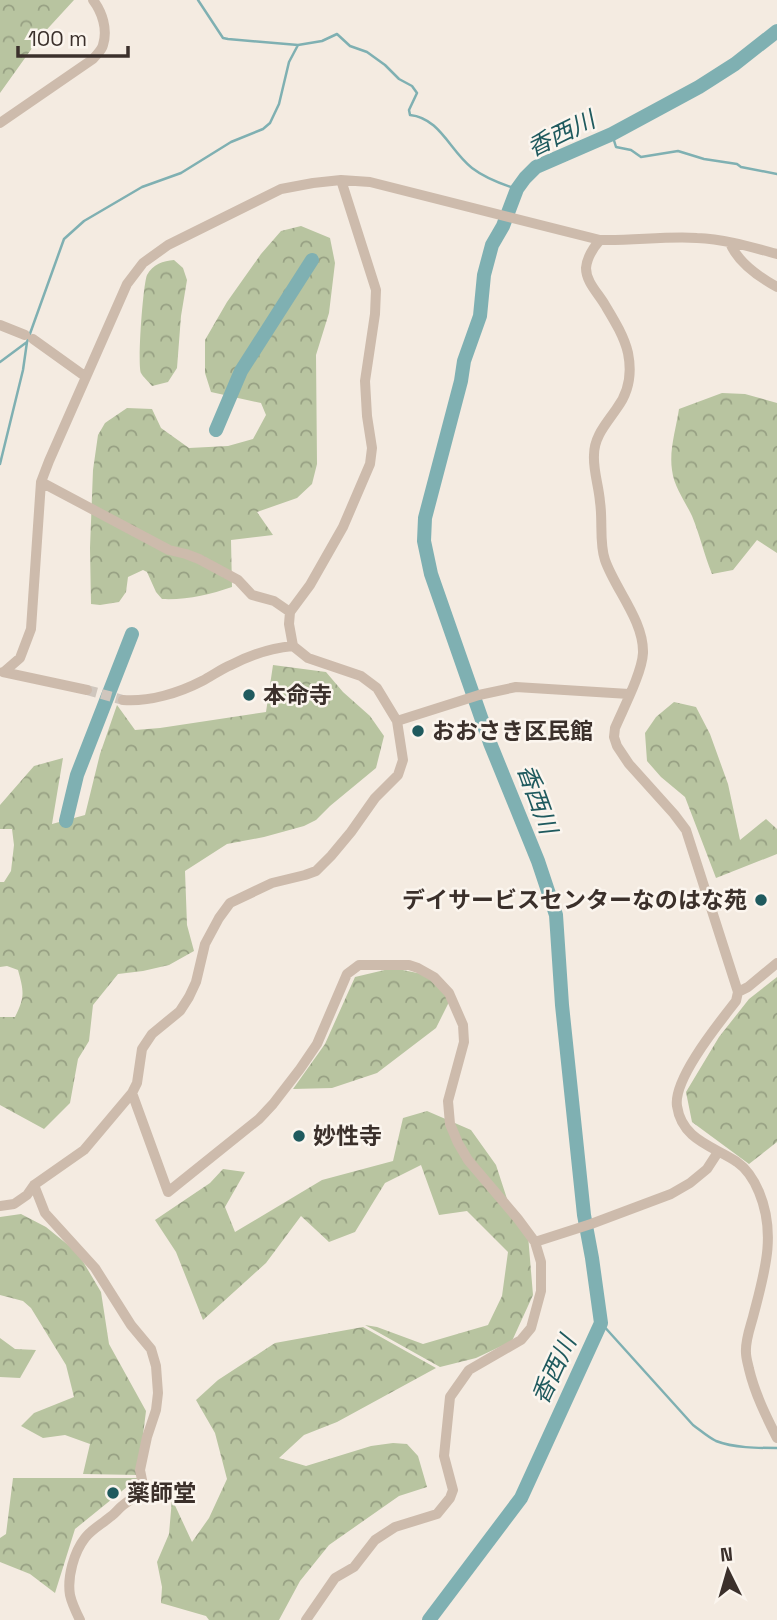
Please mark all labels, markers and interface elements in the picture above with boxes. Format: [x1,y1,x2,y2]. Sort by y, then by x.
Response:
scale bar [18,14,128,58]
text: 100 m [28,25,87,52]
water label: 香西川 [522,103,603,163]
place label: 本命寺 [263,680,332,710]
marker: 本命寺 [241,687,257,703]
place label: おおさき区民館 [432,716,593,746]
marker: おおさき区民館 [410,723,426,739]
water label: 香西川 [511,760,565,841]
place label: デイサービスセンターなのはな苑 [402,885,747,915]
marker: デイサービスセンターなのはな苑 [753,892,769,908]
place label: 妙性寺 [313,1121,382,1151]
marker: 妙性寺 [291,1128,307,1144]
water label: 香西川 [524,1328,584,1409]
place label: 薬師堂 [127,1478,196,1508]
marker: 薬師堂 [105,1485,121,1501]
north arrow [693,1536,763,1606]
text: N [719,1542,734,1568]

